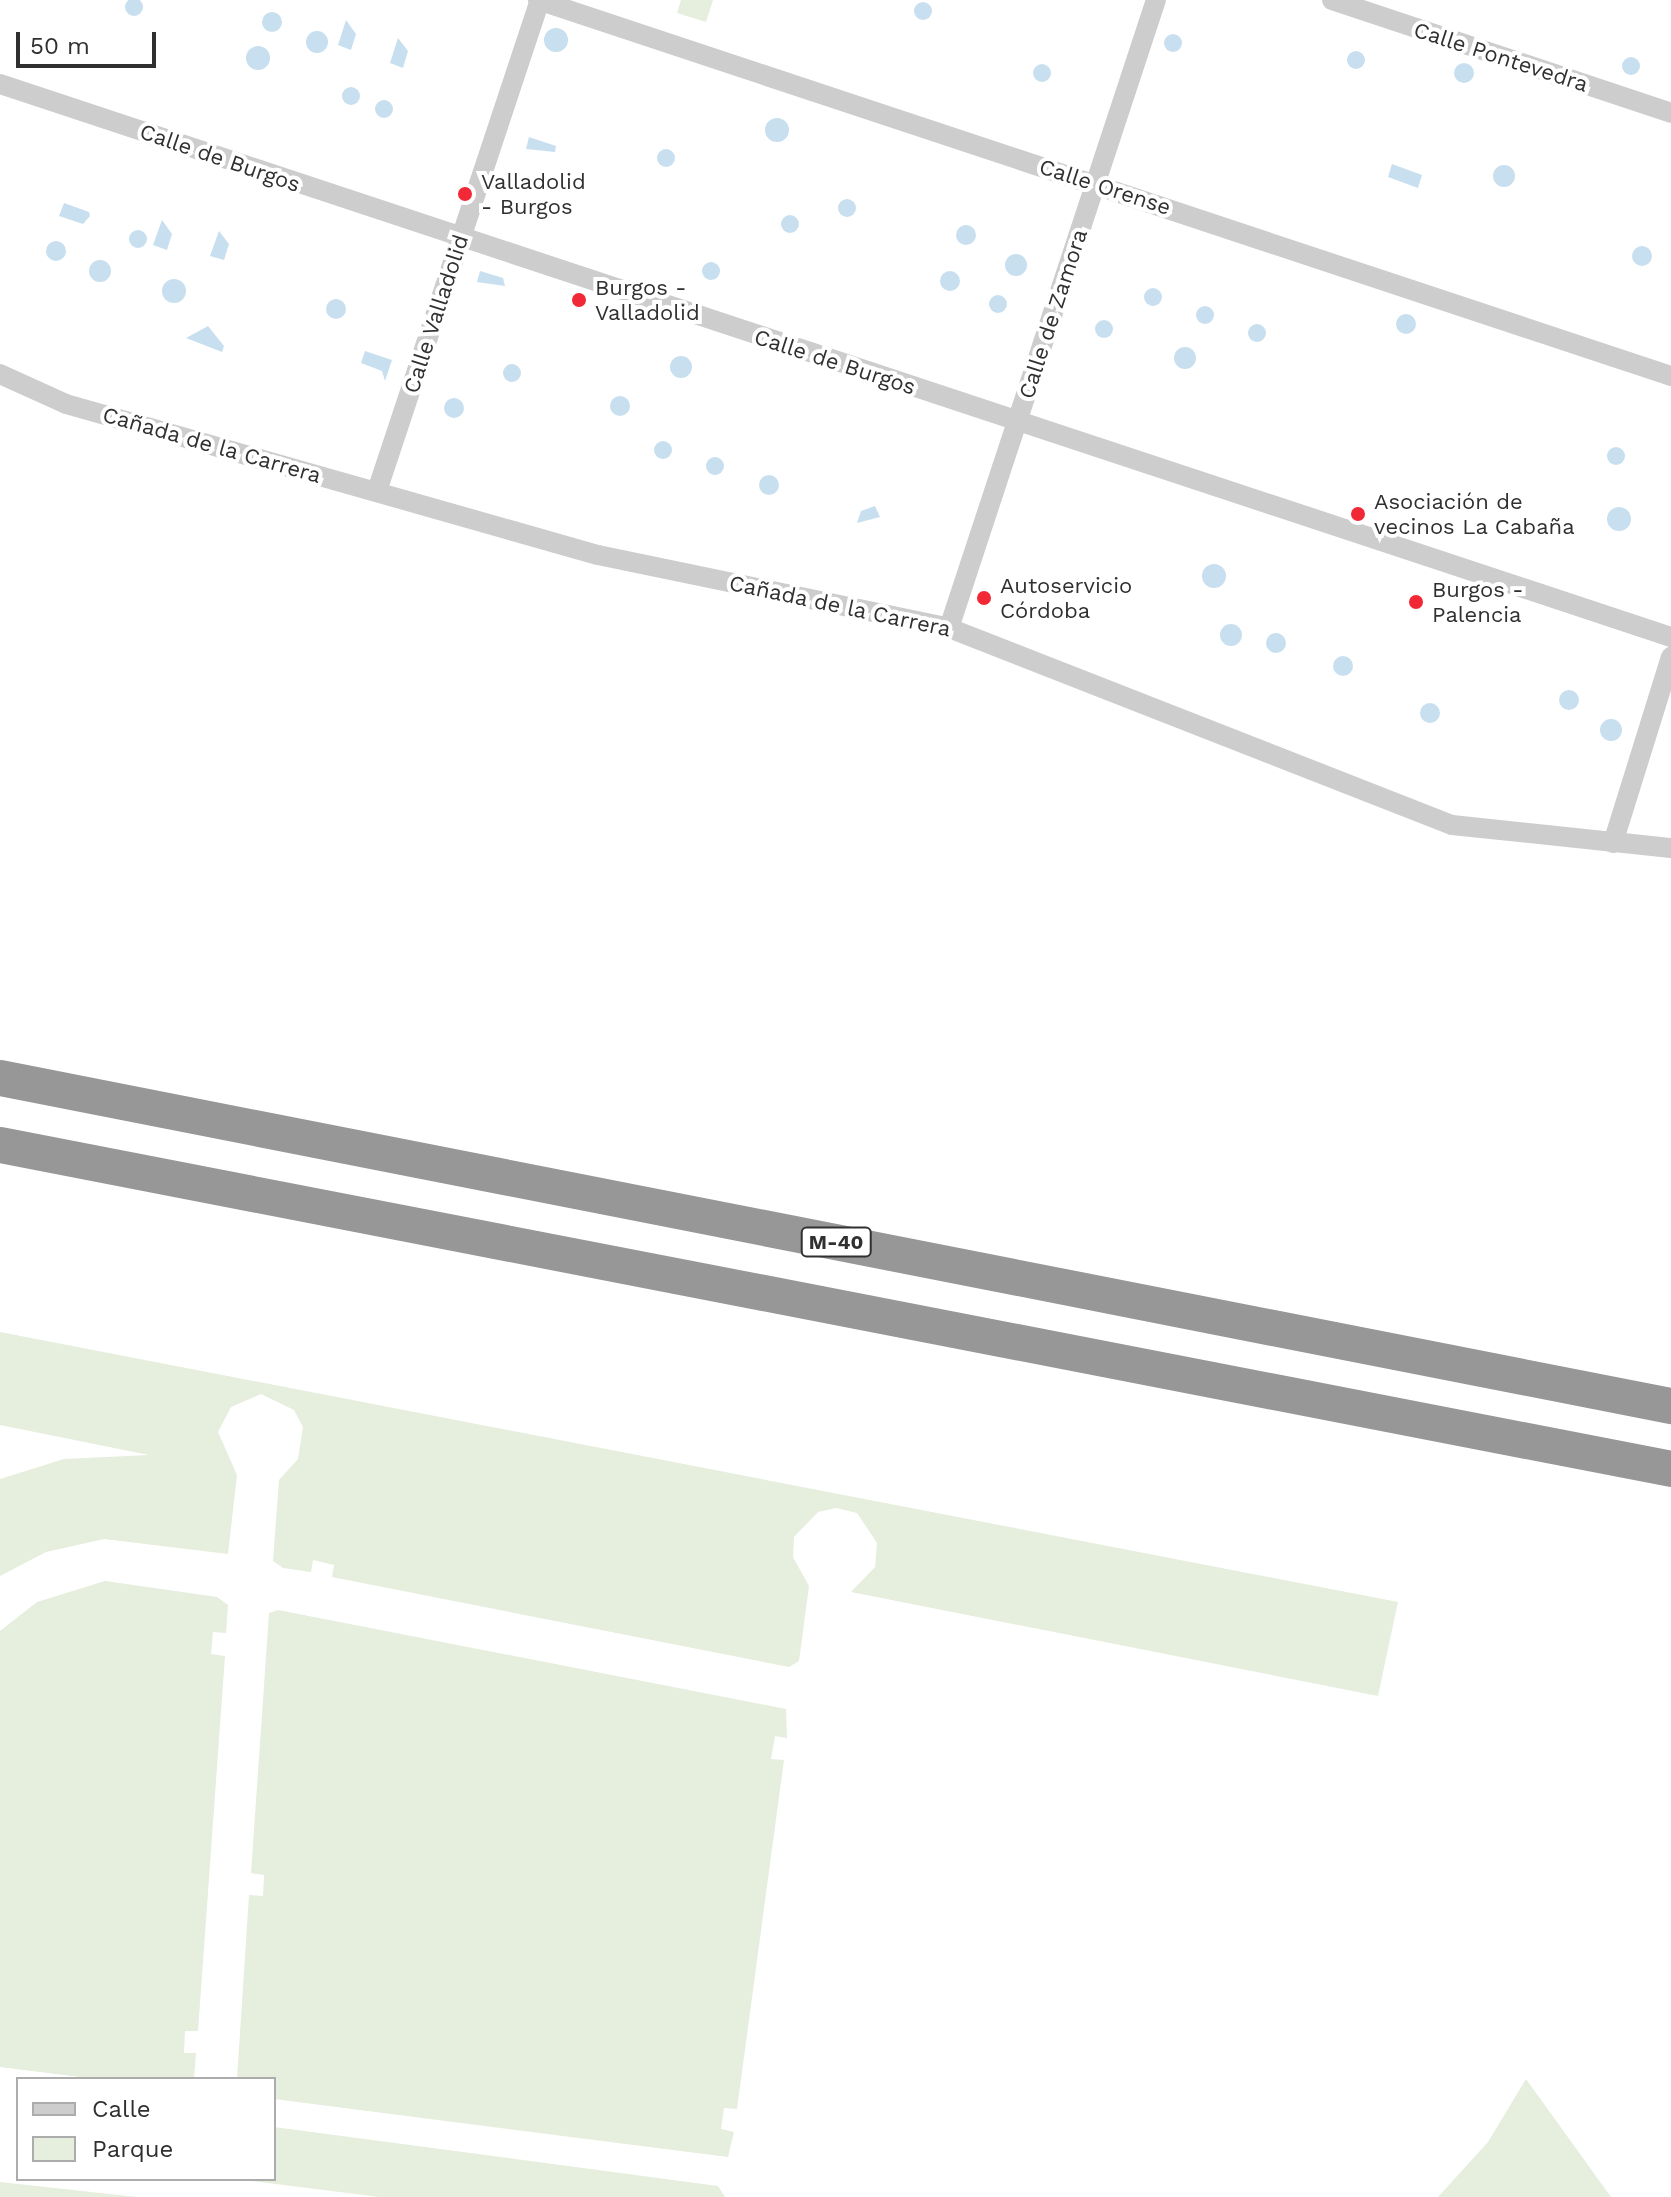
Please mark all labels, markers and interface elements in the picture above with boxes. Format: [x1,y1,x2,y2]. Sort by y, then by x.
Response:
scale bar [20,16,160,66]
street label: Calle Pontevedra [1410,16,1592,98]
text: 50 m [30,32,90,60]
street label: Calle de Burgos [136,118,304,198]
street label: Calle Orense [1036,153,1174,221]
place label: Valladolid - Burgos [481,168,586,220]
marker: Valladolid - Burgos [456,185,474,203]
street label: Calle de Zamora [1013,226,1093,402]
street label: Calle Valladolid [398,231,474,397]
place label: Burgos - Valladolid [595,274,700,326]
marker: Burgos - Valladolid [570,291,588,309]
street label: Calle de Burgos [751,323,919,401]
street label: Cañada de la Carrera [99,401,325,489]
place label: Asociación de vecinos La Cabaña [1374,488,1575,540]
marker: Asociación de vecinos La Cabaña [1349,505,1367,523]
street label: Cañada de la Carrera [726,569,954,643]
place label: Autoservicio Córdoba [1000,572,1132,624]
place label: Burgos - Palencia [1432,576,1524,628]
marker: Autoservicio Córdoba [975,589,993,607]
marker: Burgos - Palencia [1407,593,1425,611]
road number: M-40 [800,1226,872,1258]
legend [16,2077,276,2181]
text: Calle [92,2095,151,2123]
text: Parque [92,2135,173,2163]

